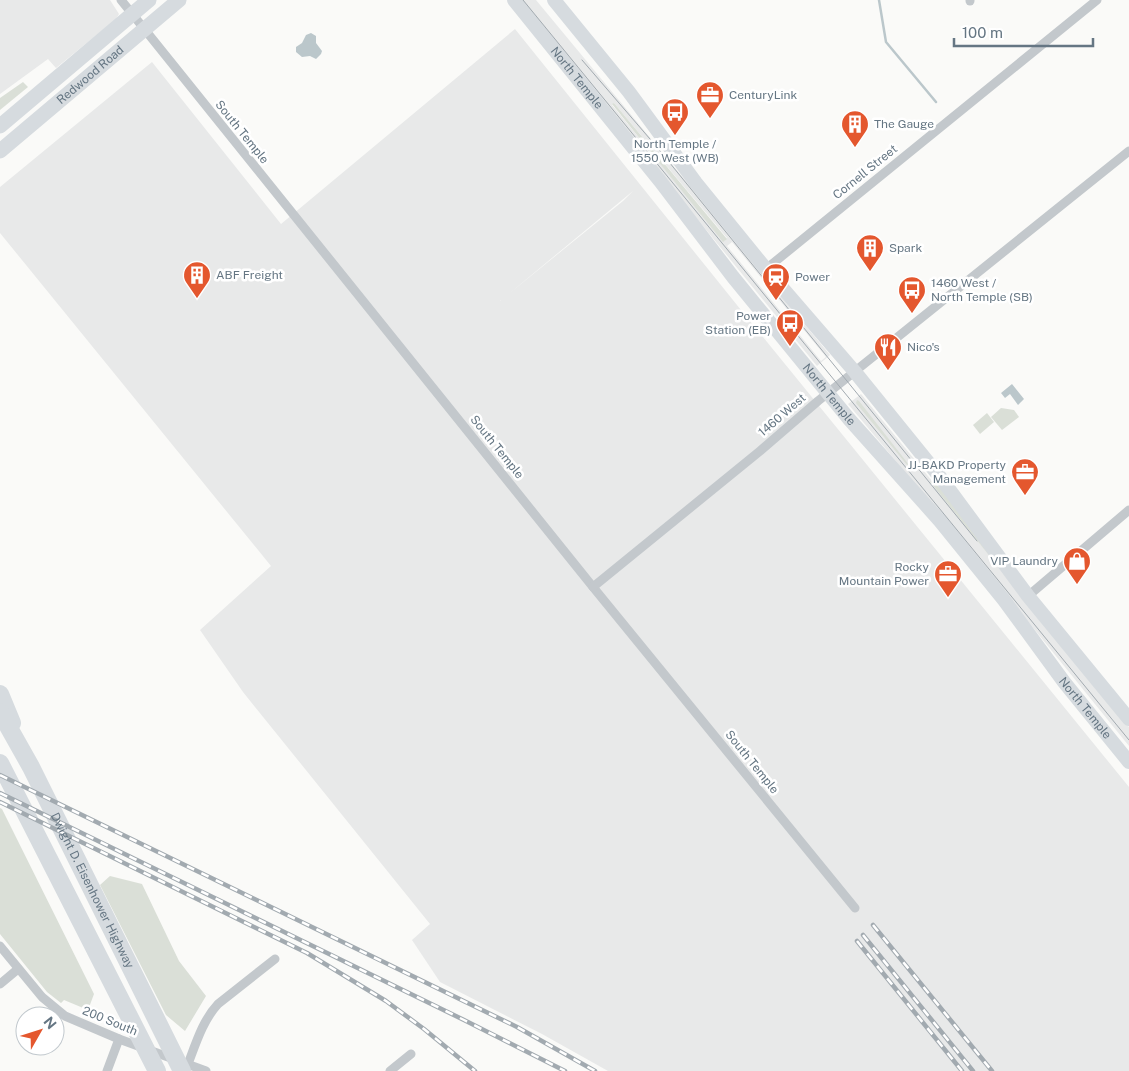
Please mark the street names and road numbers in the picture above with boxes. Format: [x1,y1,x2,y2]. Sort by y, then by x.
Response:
street label: Redwood Road [54,43,127,107]
street label: North Temple [548,44,606,112]
street label: South Temple [212,98,272,166]
street label: Cornell Street [830,142,900,202]
street label: North Temple [800,361,859,429]
street label: 1460 West [755,390,809,439]
street label: South Temple [467,413,527,481]
street label: North Temple [1056,674,1115,742]
street label: South Temple [722,728,782,796]
street label: Dwight D. Eisenhower Highway [48,810,137,971]
street label: 200 South [80,1004,140,1038]

